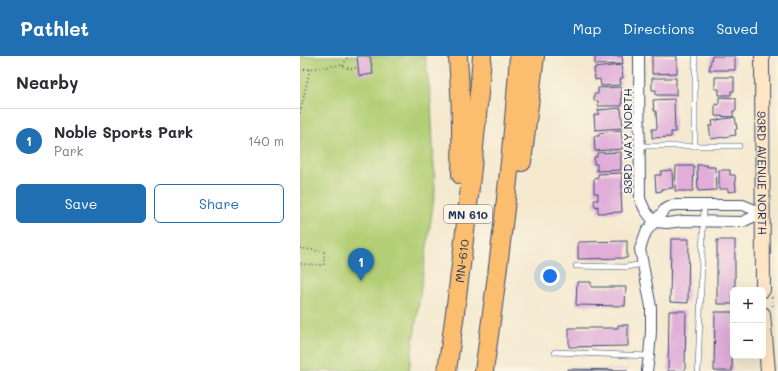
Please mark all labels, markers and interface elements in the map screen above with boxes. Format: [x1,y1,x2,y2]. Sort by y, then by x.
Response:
text: Pathlet [20,16,89,41]
text: Map [573,19,601,38]
text: Directions [623,19,694,38]
text: Saved [716,19,758,38]
text: Nearby [16,71,78,93]
street label: 93RD WAY NORTH [619,88,635,194]
street label: 93RD AVENUE NORTH [754,111,771,235]
text: Noble Sports Park [54,122,193,142]
text: 1 [26,132,32,149]
text: 140 m [248,132,284,149]
text: Park [54,142,83,159]
button: Save [16,184,146,223]
button: Share [154,184,284,223]
road number: MN 610 [444,205,492,223]
street label: MN-610 [451,238,472,284]
pin: 1 [348,248,374,281]
your location [540,266,560,286]
map controls [730,287,766,359]
button: + [730,287,766,323]
button: − [730,323,766,359]

